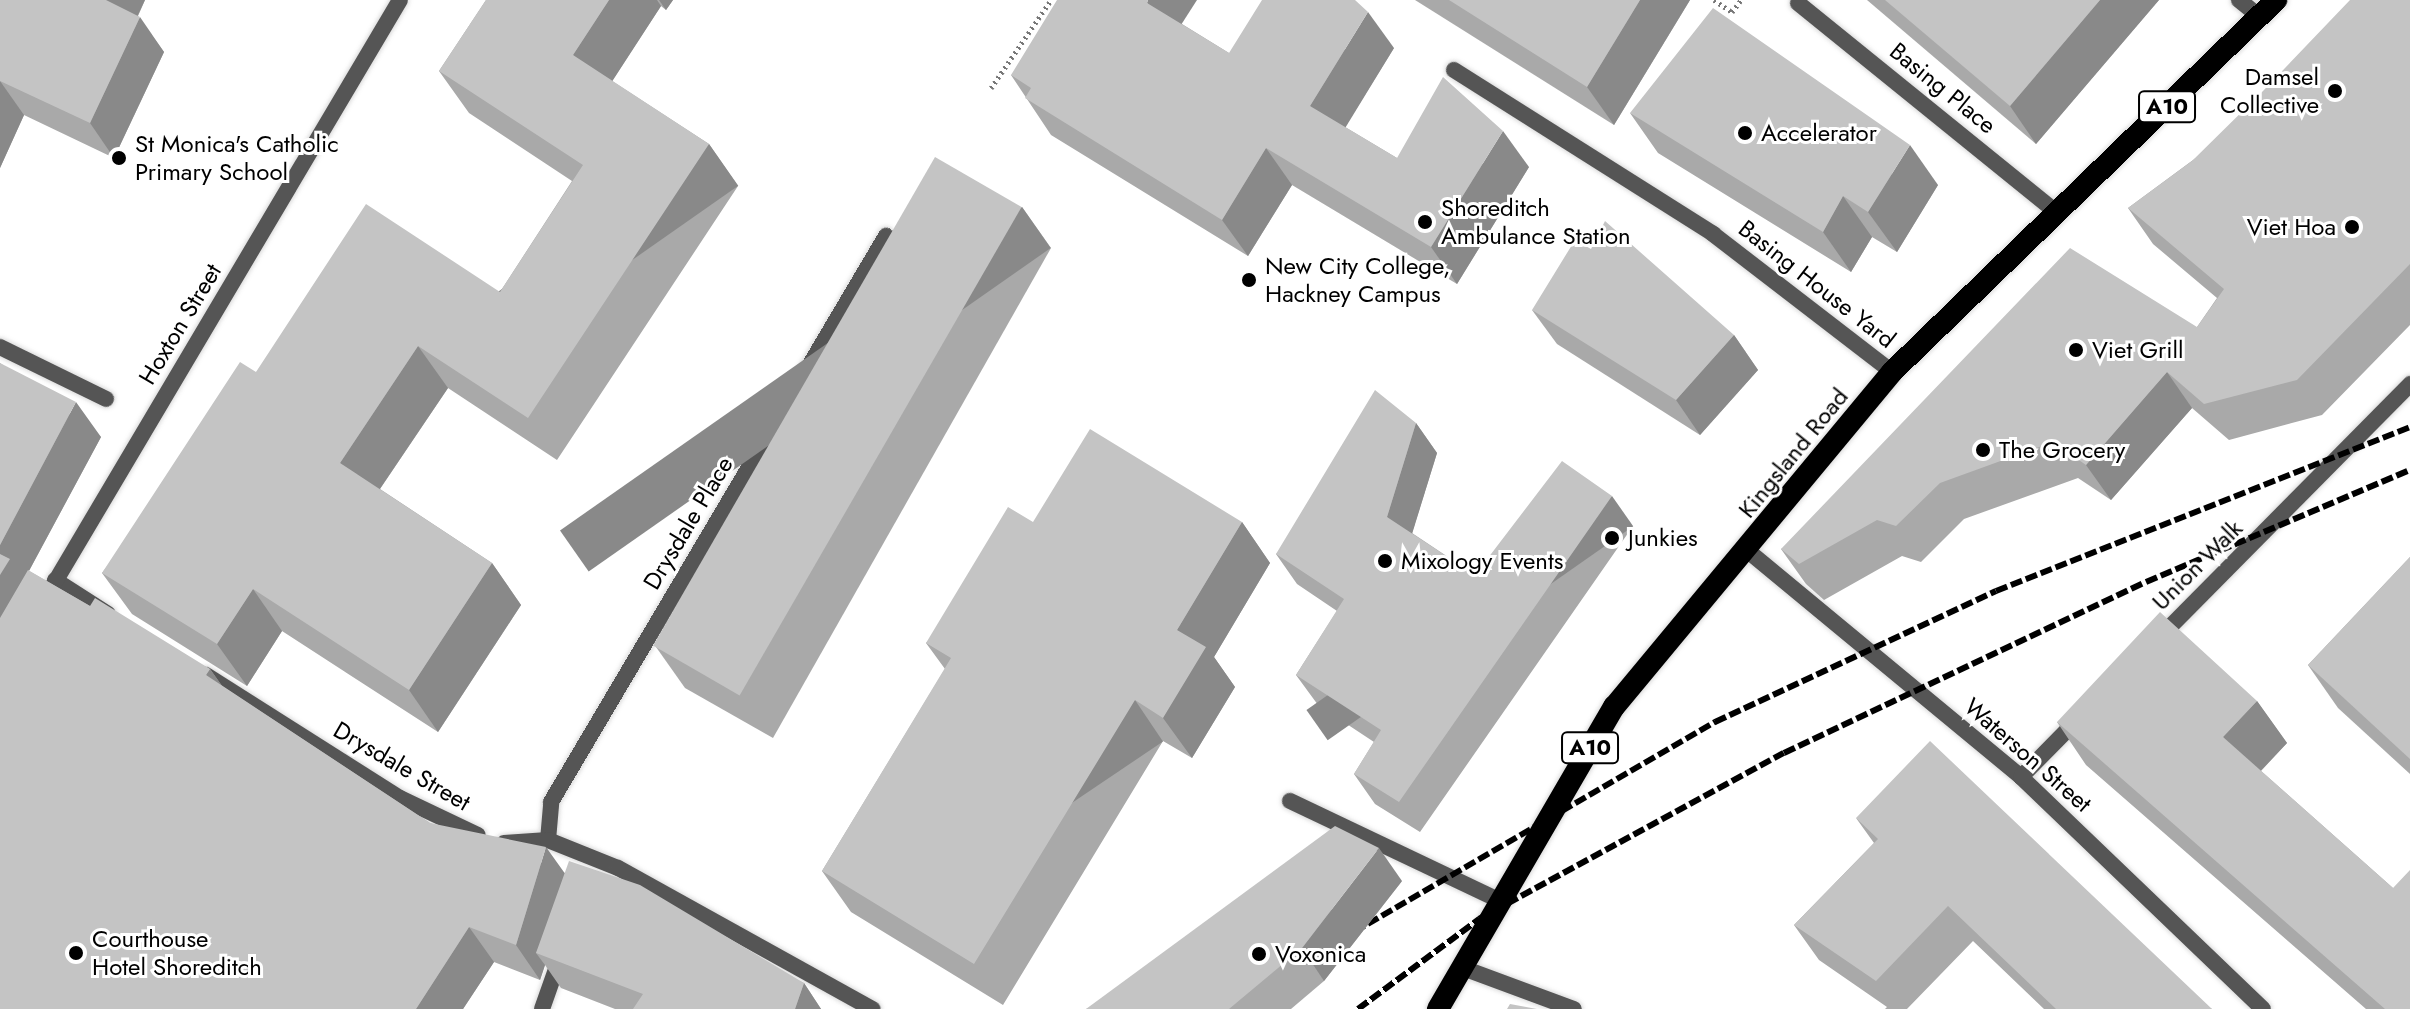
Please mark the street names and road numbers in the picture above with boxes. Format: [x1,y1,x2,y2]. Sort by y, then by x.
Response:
street label: Basing Place [1884,36,2002,140]
road number: A10 [2137,89,2197,125]
street label: Basing House Yard [1733,214,1901,354]
street label: Hoxton Street [133,258,227,390]
street label: Kingsland Road [1732,383,1854,523]
street label: Drysdale Place [637,451,739,595]
street label: Union Walk [2146,514,2248,616]
street label: Waterson Street [1959,692,2097,818]
street label: Drysdale Street [329,715,475,817]
road number: A10 [1560,730,1620,766]

